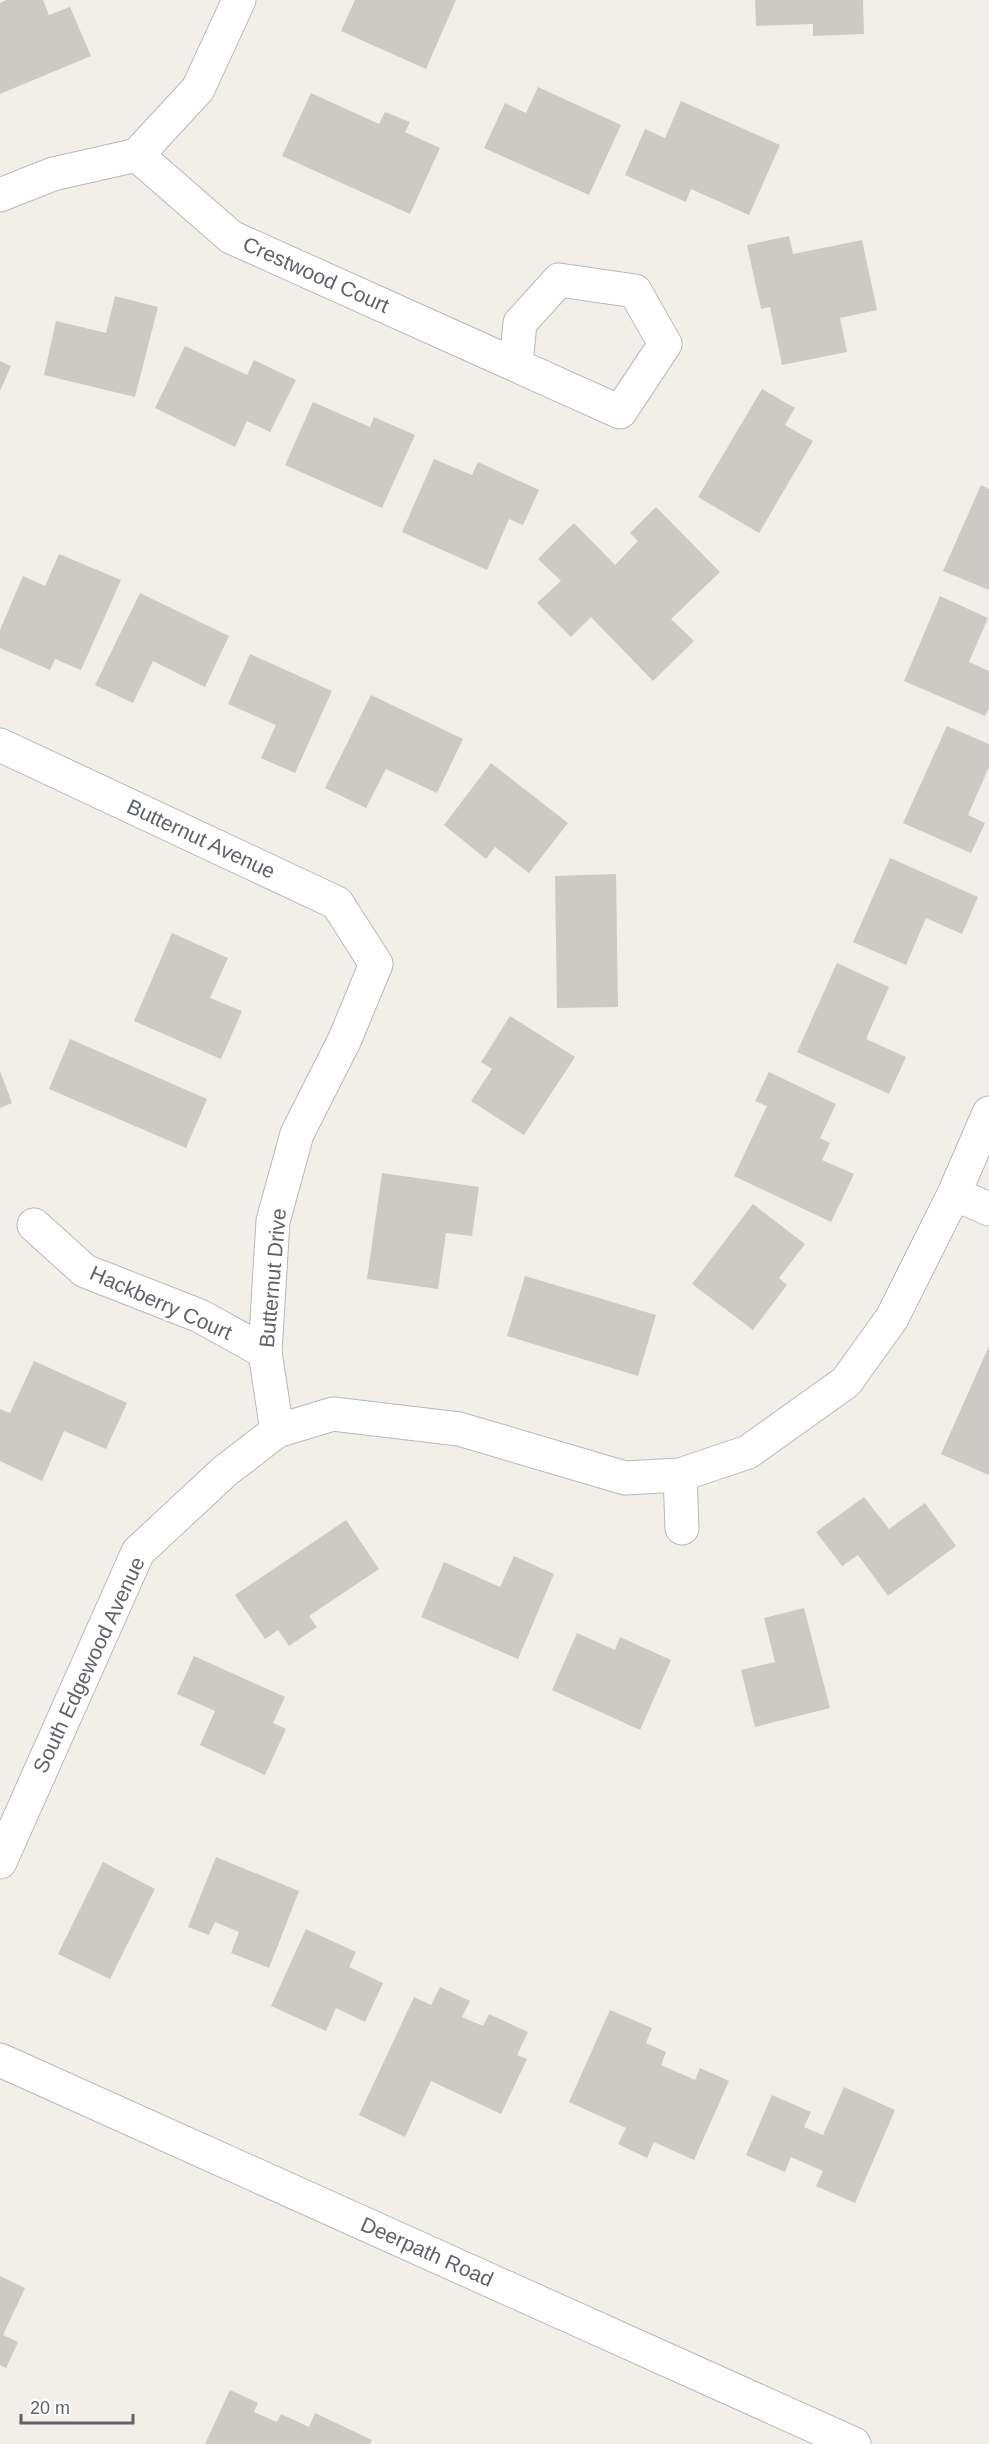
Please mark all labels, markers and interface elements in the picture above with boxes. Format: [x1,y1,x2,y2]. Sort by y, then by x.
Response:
street label: Crestwood Court [240,232,393,317]
street label: Butternut Avenue [124,794,279,883]
street label: Butternut Drive [255,1207,290,1349]
street label: Hackberry Court [87,1261,236,1344]
street label: South Edgewood Avenue [28,1553,149,1776]
street label: Deerpath Road [357,2212,497,2291]
scale bar [21,2387,134,2425]
text: 20 m [30,2398,70,2418]

